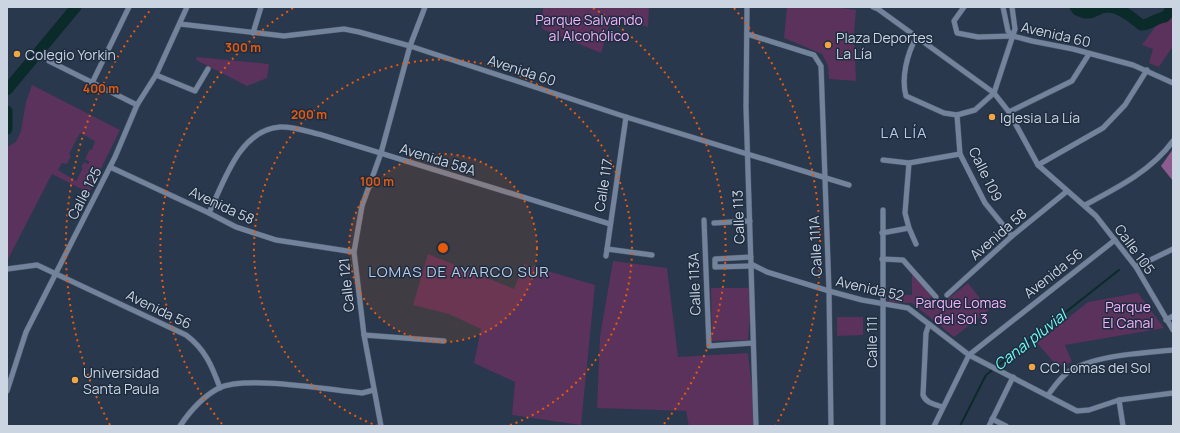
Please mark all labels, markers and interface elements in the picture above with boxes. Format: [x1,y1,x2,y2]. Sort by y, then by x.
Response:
park label: Parque Salvando al Alcohólico [535,10,643,45]
street label: Avenida 60 [1019,17,1093,51]
place label: Plaza Deportes La Lía [836,28,933,63]
text: 300 m [225,39,261,56]
marker: Plaza Deportes La Lía [823,40,833,50]
place label: Colegio Yorkin [25,45,116,64]
marker: Colegio Yorkin [12,49,22,59]
street label: Avenida 60 [485,50,559,90]
text: 400 m [83,80,119,97]
text: 200 m [291,106,327,123]
place label: Iglesia La Lía [1000,108,1080,127]
marker: Iglesia La Lía [987,112,997,122]
district label: LA LÍA [881,122,927,143]
street label: Avenida 58A [398,138,479,180]
street label: Calle 109 [965,144,1007,204]
street label: Calle 117 [589,157,617,213]
street label: Calle 125 [63,163,105,223]
text: 100 m [360,173,394,190]
street label: Avenida 58 [186,182,258,228]
street label: Calle 113 [728,190,748,244]
street label: Avenida 58 [965,204,1031,264]
street label: Calle 111A [804,215,826,277]
street label: Calle 105 [1110,220,1160,278]
centre of rings [436,241,450,255]
street label: Avenida 56 [1019,244,1087,302]
street label: Calle 113A [683,252,705,316]
street label: Calle 121 [334,257,358,313]
district label: LOMAS DE AYARCO SUR [368,261,550,282]
street label: Avenida 52 [834,271,906,305]
street label: Avenida 56 [123,285,195,333]
park label: Parque Lomas del Sol 3 [916,293,1006,328]
park label: Parque El Canal [1102,297,1154,332]
water label: Canal pluvial [989,303,1073,375]
street label: Calle 111 [862,316,881,368]
place label: CC Lomas del Sol [1040,358,1151,377]
marker: CC Lomas del Sol [1027,362,1037,372]
place label: Universidad Santa Paula [83,363,159,398]
marker: Universidad Santa Paula [70,375,80,385]

